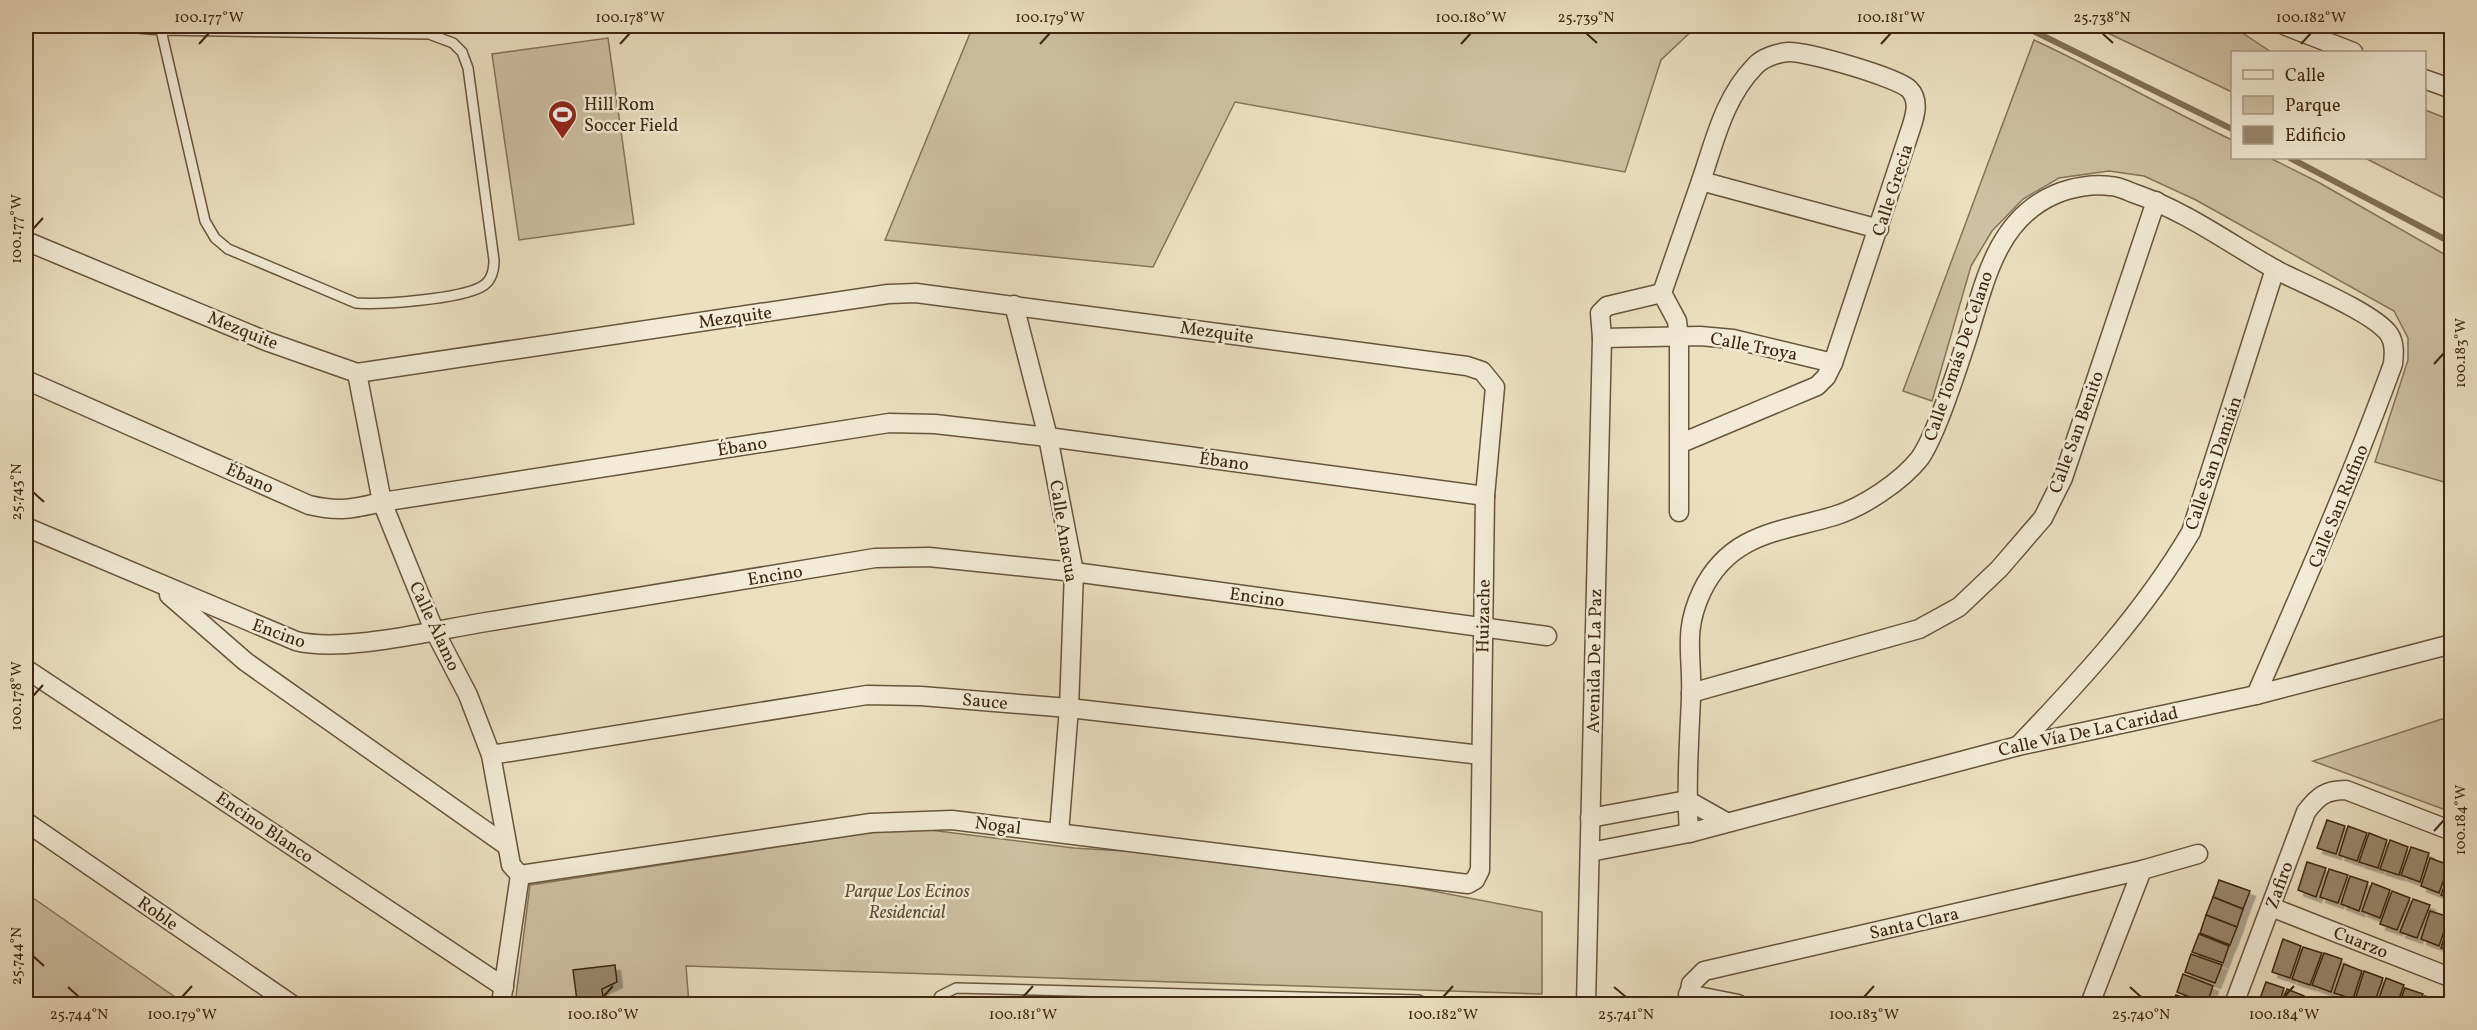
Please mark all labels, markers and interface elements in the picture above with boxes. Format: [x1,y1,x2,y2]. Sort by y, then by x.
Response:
text: 100.177°W [174,8,244,29]
text: 100.178°W [595,8,665,29]
text: 100.179°W [1015,8,1085,29]
text: 100.180°W [1435,8,1507,29]
text: 25.739°N [1558,8,1614,29]
text: 100.181°W [1857,8,1925,29]
text: 25.738°N [2073,8,2131,29]
text: 100.182°W [2276,8,2346,29]
legend [2231,51,2426,159]
text: Calle [2285,64,2325,89]
place label: Hill Rom Soccer Field [584,93,678,139]
text: Parque [2285,94,2340,119]
sports icon: Hill Rom Soccer Field [547,98,579,140]
text: Edificio [2285,124,2346,149]
street label: Calle Grecia [1867,141,1920,240]
text: 100.177°W [7,194,28,264]
street label: Calle Tomás De Celano [1919,268,2000,445]
street label: Mezquite [697,301,774,336]
street label: Mezquite [203,306,281,357]
street label: Mezquite [1178,316,1255,351]
text: 100.183°W [2451,318,2472,388]
street label: Calle Troya [1708,327,1800,368]
street label: Calle San Benito [2044,368,2111,497]
street label: Calle San Damián [2180,393,2249,534]
street label: Ébano [716,431,769,464]
street label: Calle San Rufino [2303,441,2376,572]
street label: Ébano [1197,447,1250,478]
street label: Ébano [221,458,277,501]
text: 25.743°N [7,463,28,521]
street label: Calle Anacua [1042,478,1083,584]
street label: Encino [746,560,805,593]
street label: Calle Álamo [402,578,465,675]
street label: Huizache [1471,579,1498,653]
street label: Encino [1228,582,1286,615]
street label: Avenida De La Paz [1582,588,1609,734]
street label: Encino [248,613,309,656]
text: 100.178°W [7,661,28,731]
street label: Sauce [961,688,1009,717]
street label: Calle Vía De La Caridad [1996,701,2181,764]
text: 100.184°W [2451,785,2472,855]
street label: Encino Blanco [210,786,318,870]
street label: Nogal [973,811,1022,842]
street label: Zafiro [2260,858,2300,913]
park label: Parque Los Ecinos Residencial [844,880,970,926]
street label: Roble [132,891,183,937]
street label: Santa Clara [1867,902,1962,947]
street label: Cuarzo [2329,921,2392,966]
text: 25.744°N [7,927,28,985]
text: 25.744°N [50,1005,108,1026]
text: 100.179°W [147,1005,217,1026]
text: 100.180°W [567,1005,639,1026]
text: 100.181°W [989,1005,1057,1026]
text: 100.182°W [1408,1005,1478,1026]
text: 25.741°N [1598,1005,1654,1026]
text: 100.183°W [1829,1005,1899,1026]
text: 25.740°N [2112,1005,2170,1026]
text: 100.184°W [2249,1005,2319,1026]

